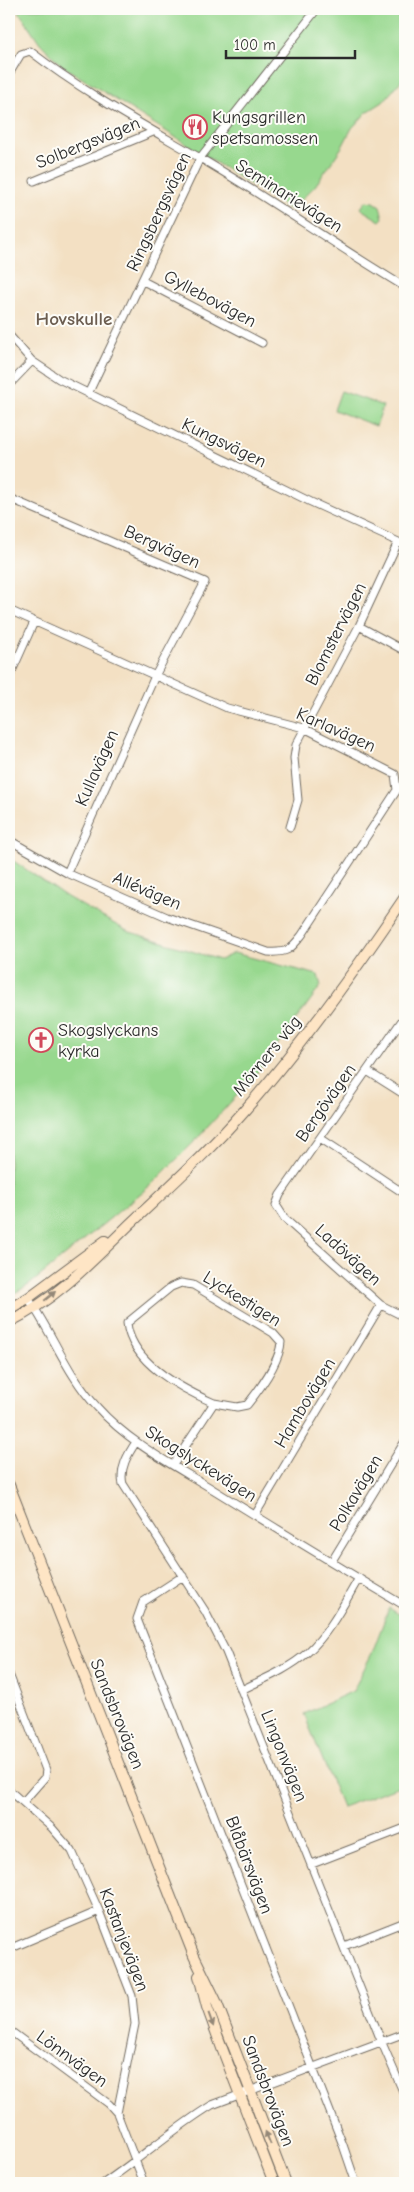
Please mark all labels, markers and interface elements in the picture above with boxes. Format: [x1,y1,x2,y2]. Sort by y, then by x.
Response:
scale bar [226,28,355,60]
text: 100 m [234,36,276,54]
place label: Kungsgrillen spetsamossen [212,107,318,149]
street label: Solbergsvägen [33,113,143,173]
restaurant icon: Kungsgrillen spetsamossen [182,114,208,140]
street label: Ringsbergsvägen [122,149,196,275]
street label: Seminarievägen [232,155,346,237]
street label: Gyllebovägen [160,266,260,332]
district label: Hovskulle [36,308,112,330]
street label: Kungsvägen [178,414,270,472]
street label: Bergvägen [121,521,203,573]
street label: Blomstervägen [301,579,371,689]
street label: Karlavägen [293,703,379,757]
street label: Kullavägen [71,727,123,809]
street label: Allévägen [110,867,184,915]
street label: Mörners väg [228,1012,306,1100]
place label: Skogslyckans kyrka [58,1020,158,1062]
church icon: Skogslyckans kyrka [28,1027,54,1053]
street label: Bergövägen [291,1060,361,1146]
street label: Ladövägen [311,1220,385,1290]
street label: Lyckestigen [199,1267,285,1331]
one-way arrow [43,1291,56,1302]
street label: Hambovägen [270,1354,340,1452]
street label: Skogslyckevägen [141,1421,261,1507]
street label: Polkavägen [325,1451,387,1535]
street label: Sandsbrovägen [85,1656,149,1772]
street label: Lingonvägen [256,1707,312,1805]
street label: Blåbärsvägen [221,1813,277,1917]
street label: Kastanjevägen [95,1885,153,1995]
one-way arrow [207,2013,215,2028]
street label: Lönnvägen [32,2026,112,2092]
street label: Sandsbrovägen [237,2033,299,2149]
one-way arrow [263,2131,271,2145]

